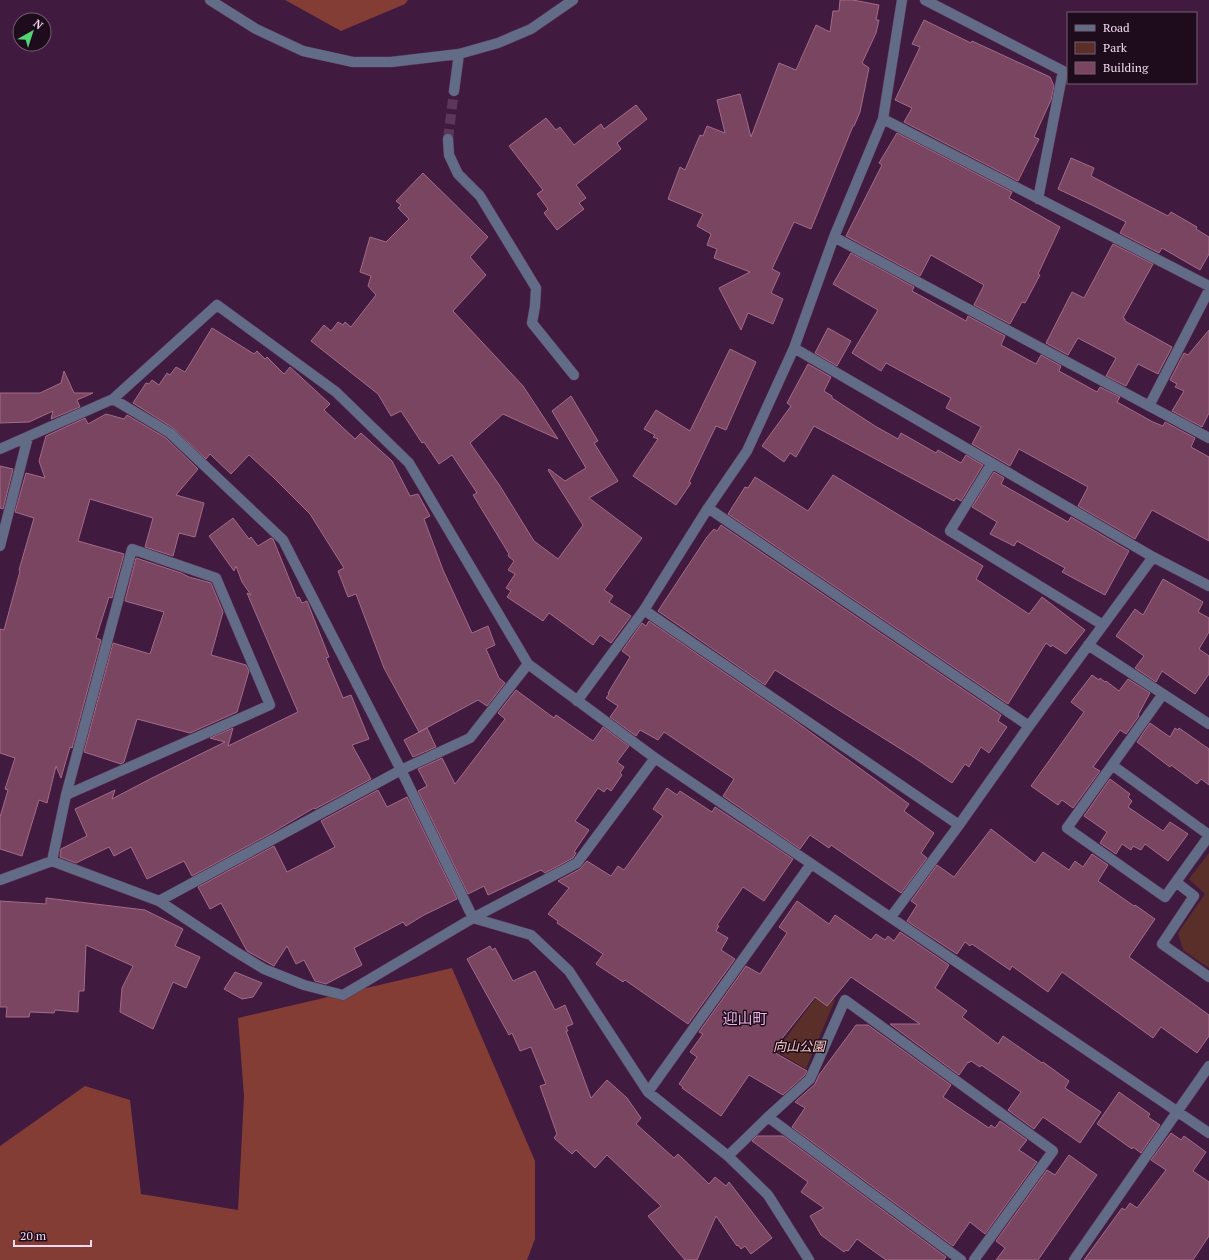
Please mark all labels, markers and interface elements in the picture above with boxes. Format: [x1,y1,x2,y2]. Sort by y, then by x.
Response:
north arrow [12,12,52,52]
legend [1067,12,1197,84]
text: N [31,16,46,33]
text: Road [1103,20,1130,35]
text: Park [1103,40,1128,55]
text: Building [1103,60,1149,75]
district label: 迎山町 [722,1008,768,1028]
park label: 向山公園 [773,1037,827,1055]
scale bar [14,1222,91,1248]
text: 20 m [20,1228,47,1243]

